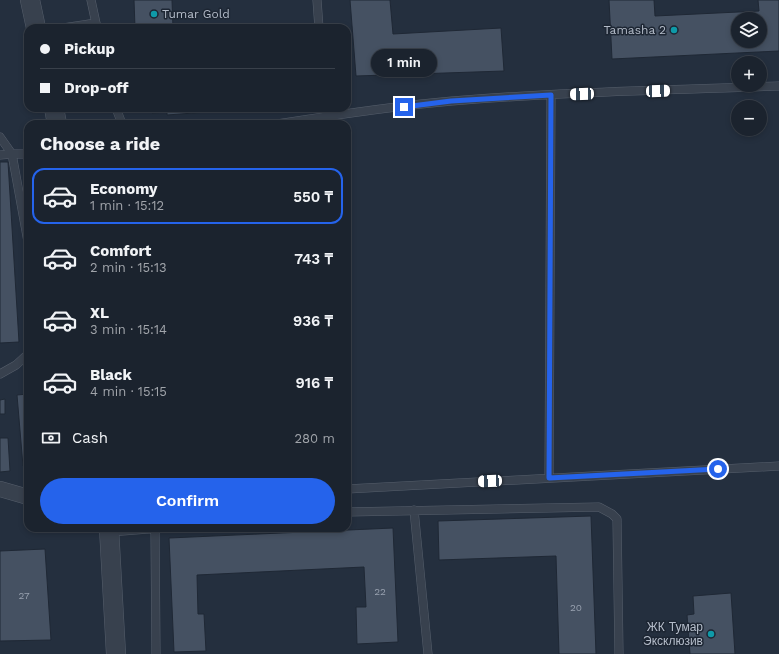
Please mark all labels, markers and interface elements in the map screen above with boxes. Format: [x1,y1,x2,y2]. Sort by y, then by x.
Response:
place label: Tumar Gold [162,7,230,21]
marker: Tumar Gold [149,9,159,19]
map controls [731,12,767,136]
button: layers [731,12,767,48]
place label: Tamasha 2 [604,23,666,37]
marker: Tamasha 2 [669,25,679,35]
text: Pickup [64,40,115,58]
callout: 1 min [371,49,437,77]
text: 1 min [387,55,421,70]
button: + [731,56,767,92]
text: Drop-off [64,79,129,97]
car [646,85,670,97]
car [570,88,594,100]
route end [395,98,413,116]
button: − [731,100,767,136]
text: Choose a ride [40,133,160,154]
icon: car [42,178,78,214]
text: Economy [90,180,157,198]
text: 550 ₸ [293,188,333,206]
text: 1 min · 15:12 [90,198,164,213]
icon: car [42,240,78,276]
text: Comfort [90,242,151,260]
text: 743 ₸ [294,250,333,268]
text: 2 min · 15:13 [90,260,167,275]
icon: car [42,302,78,338]
text: XL [90,304,109,322]
text: 936 ₸ [293,312,333,330]
text: 3 min · 15:14 [90,322,167,337]
icon: car [42,364,78,400]
text: Black [90,366,132,384]
text: 916 ₸ [296,374,333,392]
text: 4 min · 15:15 [90,384,167,399]
icon: cash [40,427,62,449]
text: Cash [72,429,108,447]
text: 280 m [295,431,335,446]
route start [709,460,727,478]
car [478,474,502,488]
button: Confirm [40,478,335,524]
house number: 22 [374,586,386,597]
house number: 27 [18,590,30,601]
house number: 20 [570,602,582,613]
place label: ЖК Тумар Эксклюзив [643,620,703,648]
marker: ЖК Тумар Эксклюзив [706,629,716,639]

